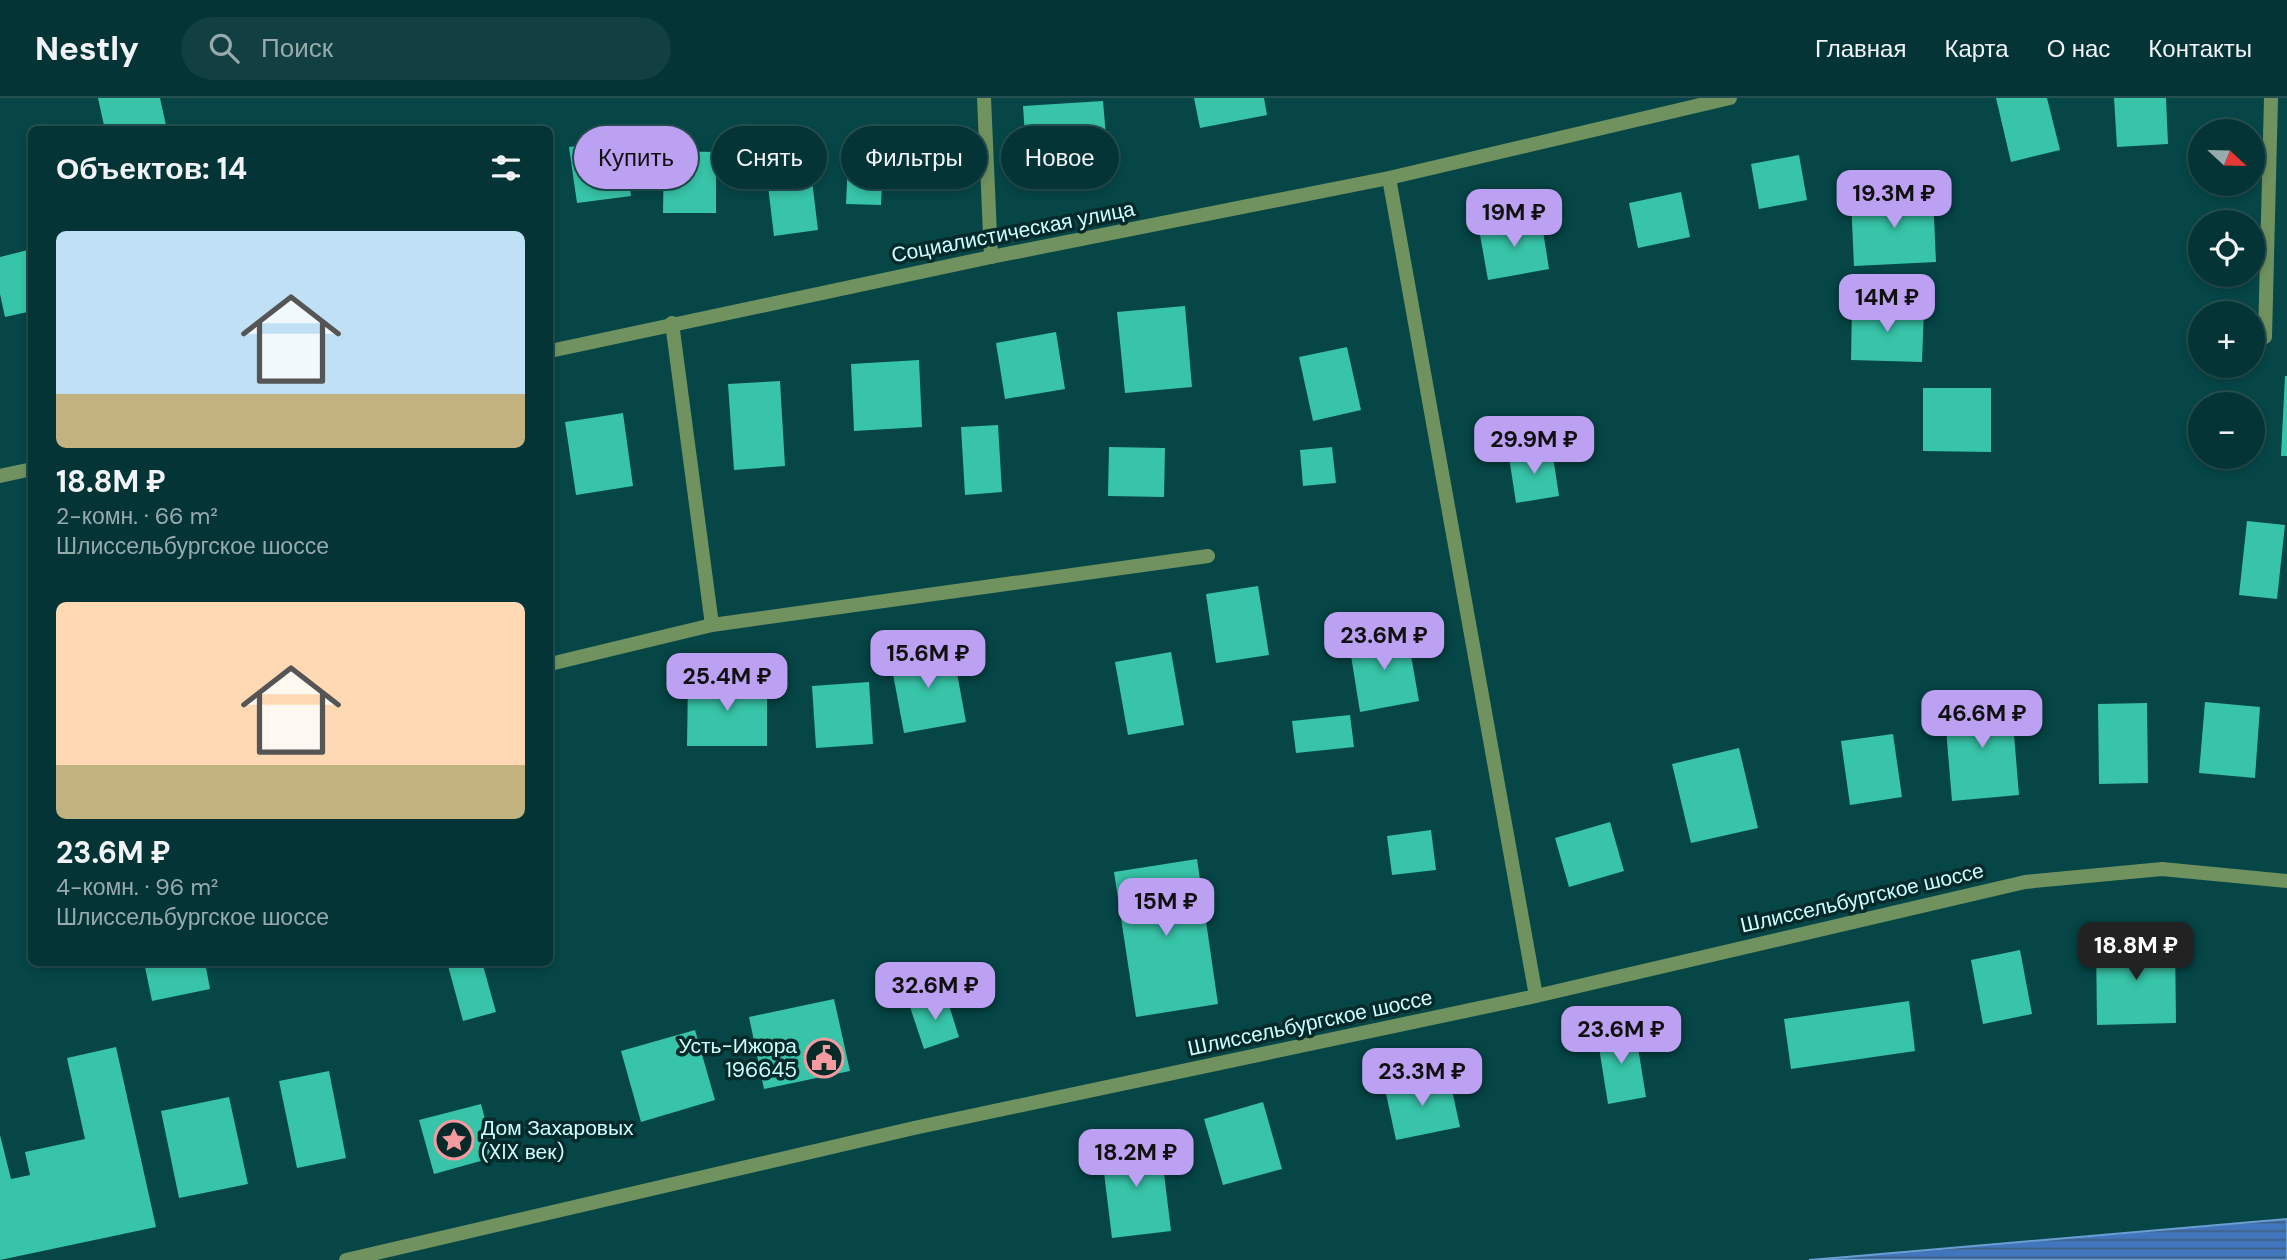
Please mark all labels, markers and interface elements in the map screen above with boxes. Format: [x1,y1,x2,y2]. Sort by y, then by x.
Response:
search box [181,17,671,80]
text: Nestly [35,27,139,70]
icon: search [205,29,243,67]
text: Поиск [261,31,333,65]
text: Главная [1815,33,1906,64]
text: Карта [1944,33,2009,64]
text: О нас [2047,33,2110,64]
text: Контакты [2148,33,2252,64]
north arrow [2188,119,2264,196]
map controls [2188,119,2265,469]
chip: Купить [574,126,698,189]
chip: Снять [712,126,827,189]
chip: Фильтры [841,126,987,189]
chip: Новое [1001,126,1119,189]
text: Объектов: 14 [56,149,247,188]
icon: filters [487,149,525,187]
pin: 19.3M ₽ [1829,170,1959,230]
text: 19.3M ₽ [1853,178,1935,208]
pin: 19M ₽ [1465,190,1563,249]
street label: Социалистическая улица [889,195,1137,269]
text: 19M ₽ [1482,197,1546,227]
button: locate [2188,210,2265,287]
pin: 14M ₽ [1838,274,1936,334]
icon: home [228,276,354,402]
text: 14M ₽ [1855,282,1919,312]
button: + [2188,301,2265,378]
button: − [2188,392,2265,469]
pin: 29.9M ₽ [1469,416,1599,476]
text: 29.9M ₽ [1490,424,1578,454]
text: 18.8M ₽ [56,462,166,501]
text: 2-комн. · 66 m² [56,501,218,531]
text: Шлиссельбургское шоссе [56,531,329,561]
pin: 23.6M ₽ [1319,612,1449,672]
text: 23.6M ₽ [1340,620,1428,650]
pin: 15.6M ₽ [863,630,993,690]
text: 15.6M ₽ [886,638,970,668]
icon: home [228,647,354,773]
pin: 25.4M ₽ [662,654,792,713]
text: 25.4M ₽ [682,661,772,691]
pin: 46.6M ₽ [1917,690,2047,750]
text: 46.6M ₽ [1937,698,2027,728]
text: 23.6M ₽ [56,833,170,872]
street label: Шлиссельбургское шоссе [1737,856,1987,940]
text: 4-комн. · 96 m² [56,872,218,902]
pin: 15M ₽ [1117,878,1215,938]
text: 15M ₽ [1134,886,1198,916]
text: Шлиссельбургское шоссе [56,902,329,932]
pin: 18.8M ₽ [2071,922,2201,982]
text: 18.8M ₽ [2094,930,2178,960]
pin: 32.6M ₽ [870,962,1000,1022]
text: 32.6M ₽ [891,970,979,1000]
street label: Шлиссельбургское шоссе [1185,983,1435,1063]
pin: 23.6M ₽ [1556,1006,1686,1066]
text: 23.6M ₽ [1577,1014,1665,1044]
place label: Усть-Ижора 196645 [678,1032,797,1084]
public building icon: Усть-Ижора 196645 [803,1037,845,1079]
pin: 23.3M ₽ [1357,1048,1487,1108]
text: 23.3M ₽ [1378,1056,1466,1086]
place label: Дом Захаровых (XIX век) [481,1114,634,1166]
place icon: Дом Захаровых (XIX век) [433,1119,475,1161]
pin: 18.2M ₽ [1071,1130,1201,1189]
text: 18.2M ₽ [1095,1137,1177,1167]

